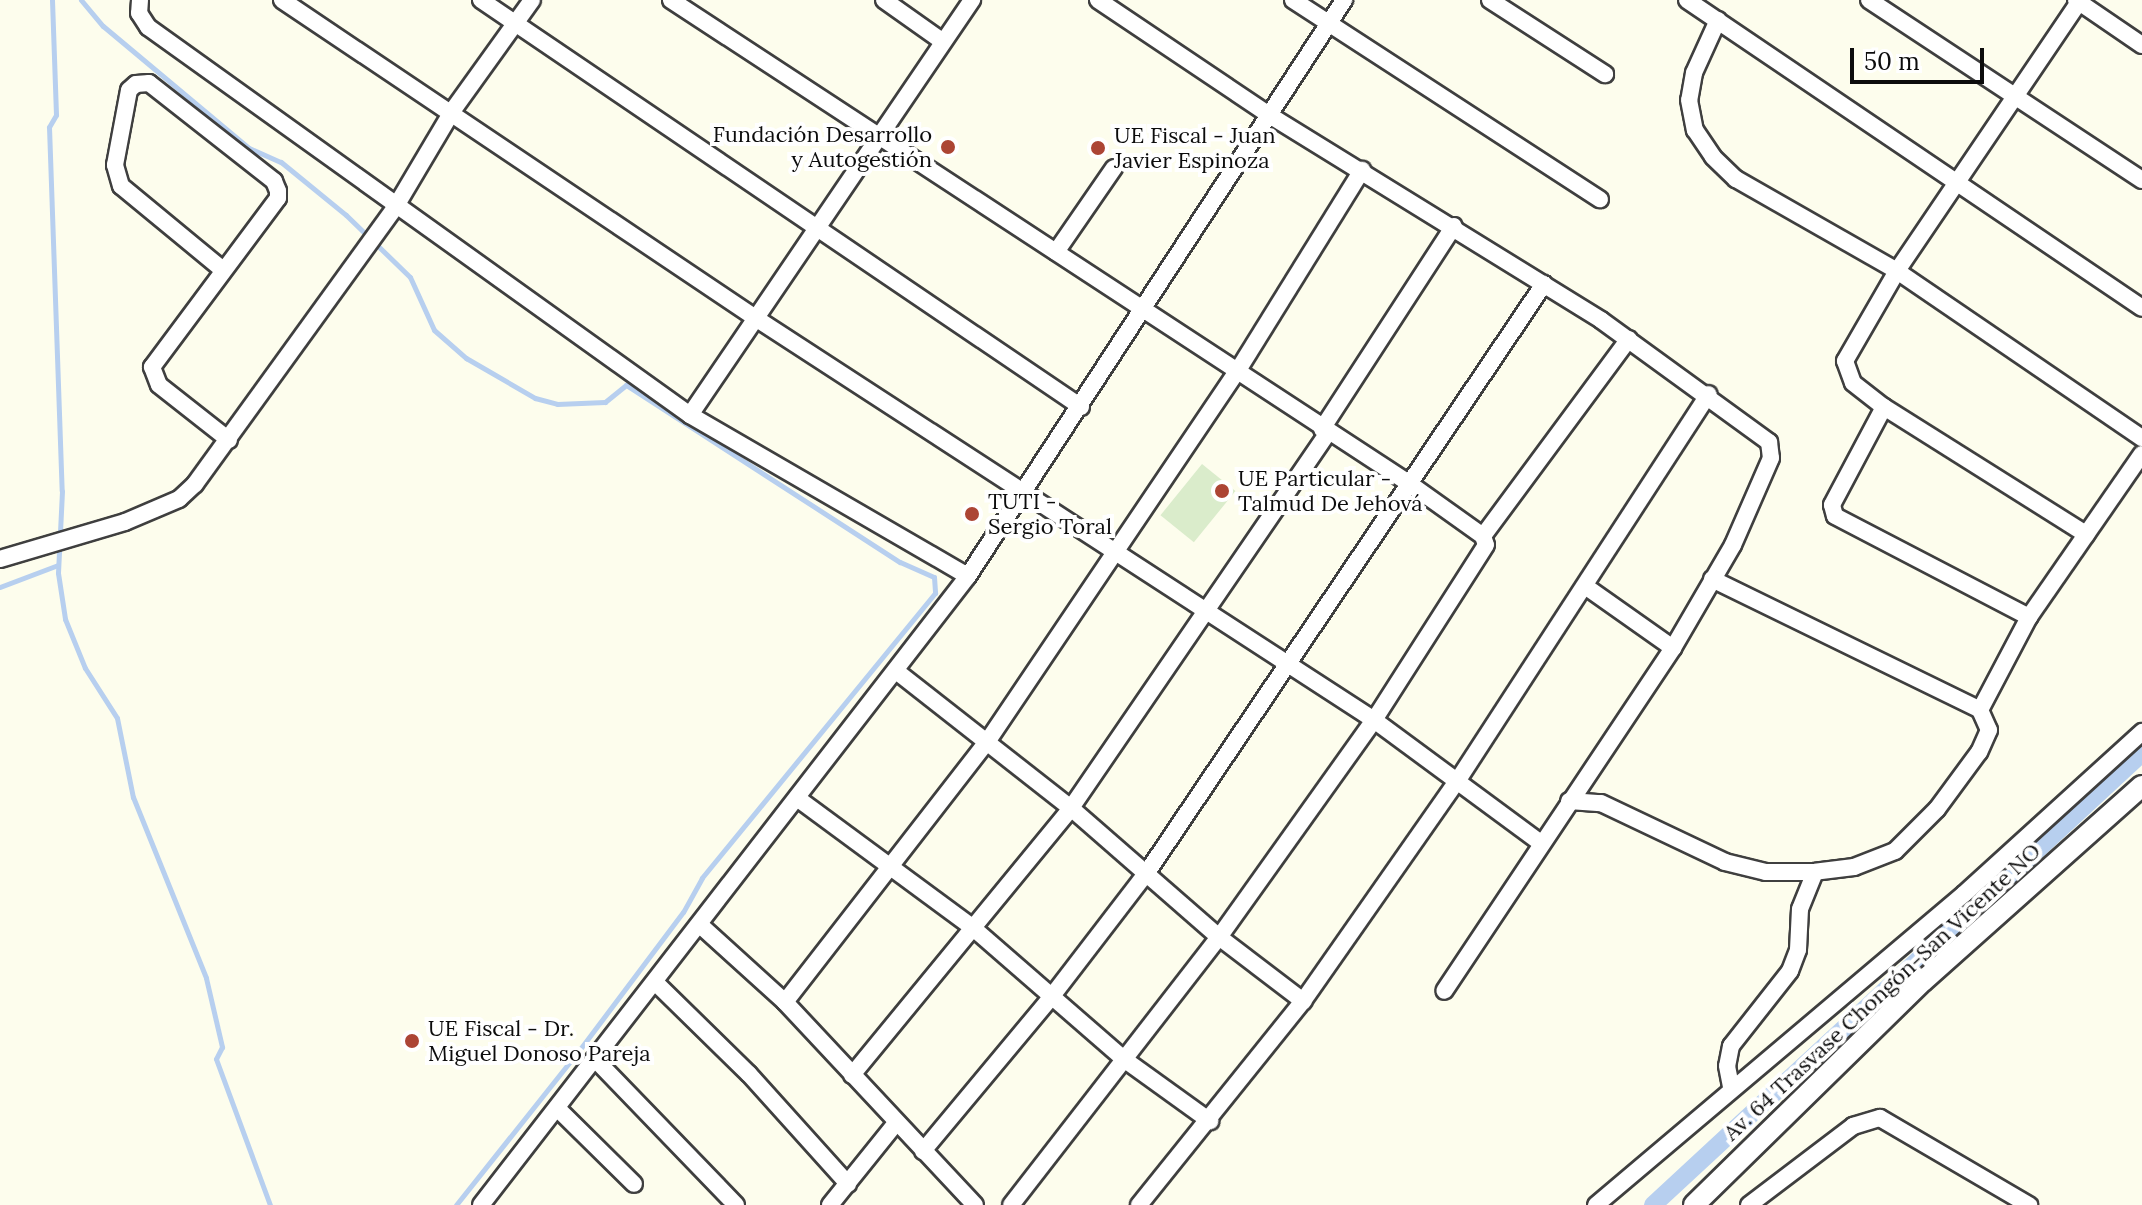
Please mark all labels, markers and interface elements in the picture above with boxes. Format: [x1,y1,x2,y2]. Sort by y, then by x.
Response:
scale bar [1854,32,1988,82]
text: 50 m [1864,46,1920,77]
place label: Fundación Desarrollo y Autogestión [713,121,932,172]
place label: UE Fiscal - Juan Javier Espinoza [1114,122,1276,174]
marker: Fundación Desarrollo y Autogestión [939,138,957,156]
marker: UE Fiscal - Juan Javier Espinoza [1089,139,1107,157]
place label: UE Particular - Talmud De Jehová [1238,465,1423,516]
marker: UE Particular - Talmud De Jehová [1213,482,1231,500]
place label: TUTI - Sergio Toral [988,488,1112,540]
marker: TUTI - Sergio Toral [963,505,981,523]
street label: Av. 64 Trasvase Chongón-San Vicente NO [1718,838,2046,1146]
place label: UE Fiscal - Dr. Miguel Donoso Pareja [428,1015,651,1066]
marker: UE Fiscal - Dr. Miguel Donoso Pareja [403,1032,421,1050]

